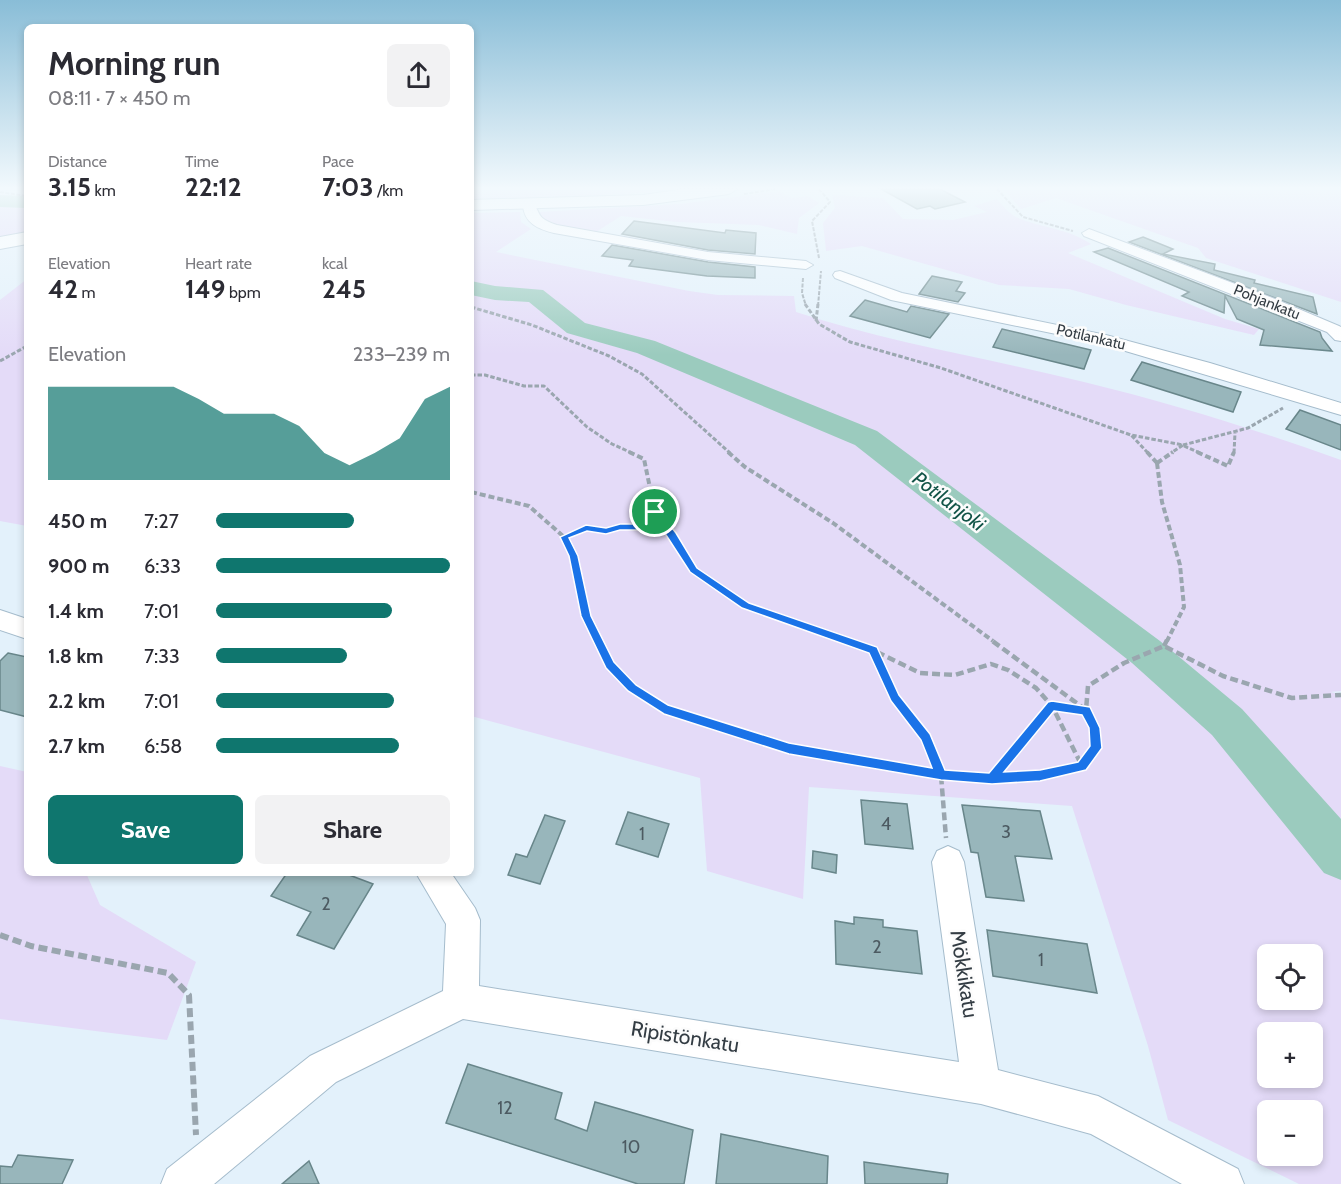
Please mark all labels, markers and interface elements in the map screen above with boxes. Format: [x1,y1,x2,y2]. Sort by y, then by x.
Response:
text: Morning run [48,43,220,83]
button: share [387,44,450,107]
text: 08:11 · 7 × 450 m [48,86,191,110]
text: Distance [48,152,107,171]
text: Time [185,152,219,171]
text: Pace [322,152,354,171]
text: 3.15 [48,171,91,203]
text: 22:12 [185,171,242,203]
text: 7:03 [322,171,373,203]
text: km [91,181,116,200]
text: /km [373,181,403,200]
text: Elevation [48,254,111,273]
text: Heart rate [185,254,252,273]
text: kcal [322,254,348,273]
text: 42 [48,273,78,305]
text: 149 [185,273,225,305]
text: 245 [322,273,366,305]
street label: Pohjankatu [1231,281,1303,323]
text: m [78,283,96,302]
text: bpm [225,283,261,302]
street label: Potilankatu [1055,320,1127,354]
text: Elevation [48,342,126,366]
text: 233–239 m [353,342,450,366]
water label: Potilanjoki [908,466,990,536]
pin [629,486,680,537]
icon: arrive [638,495,671,528]
text: 450 m [48,509,107,533]
text: 7:27 [144,509,179,533]
text: 900 m [48,554,109,578]
text: 6:33 [144,554,181,578]
text: 1.4 km [48,599,104,623]
text: 7:01 [144,599,179,623]
text: 1.8 km [48,644,103,668]
text: 7:33 [144,644,180,668]
text: 2.2 km [48,689,105,713]
text: 7:01 [144,689,179,713]
text: 2.7 km [48,734,105,758]
text: 6:58 [144,734,182,758]
button: Save [48,795,243,864]
button: Share [255,795,450,864]
house number: 4 [881,813,891,835]
house number: 3 [1001,821,1011,843]
house number: 1 [639,823,645,845]
house number: 2 [321,893,331,915]
street label: Mökkikatu [945,928,984,1020]
house number: 2 [872,936,882,958]
map controls [1257,944,1323,1166]
button: locate [1257,944,1323,1010]
house number: 1 [1038,949,1044,971]
street label: Ripistönkatu [629,1016,741,1057]
button: + [1257,1022,1323,1088]
house number: 12 [497,1097,513,1119]
button: − [1257,1100,1323,1166]
house number: 10 [622,1136,640,1158]

